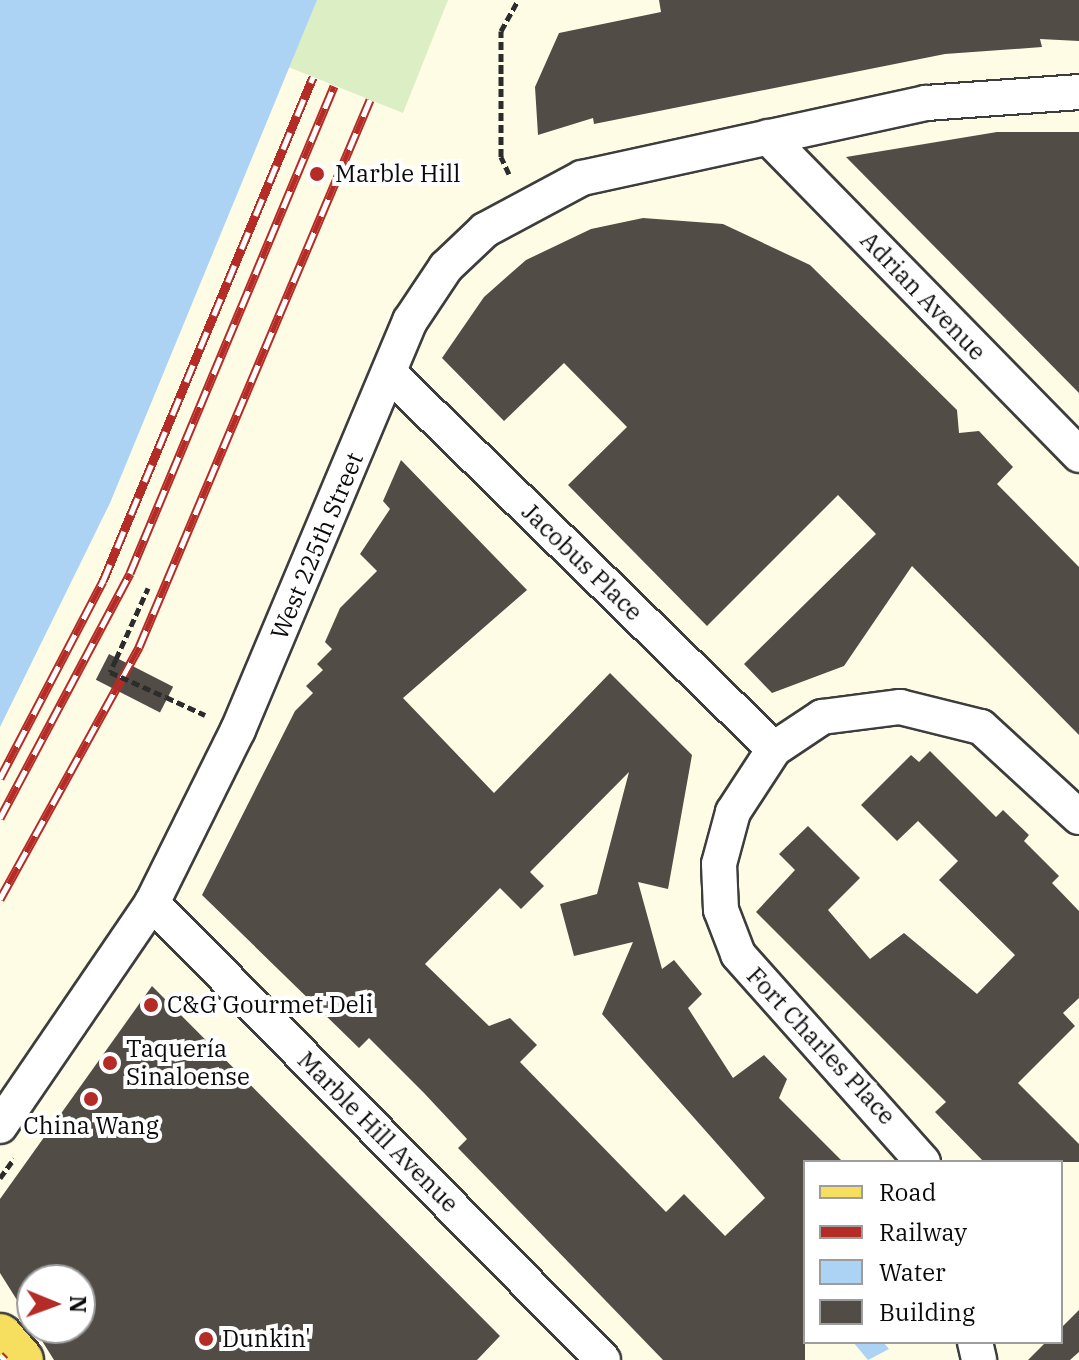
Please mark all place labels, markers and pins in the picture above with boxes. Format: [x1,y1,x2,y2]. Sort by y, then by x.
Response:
place label: Marble Hill [335,160,460,188]
marker: Marble Hill [306,163,328,185]
place label: C&G Gourmet Deli [167,991,373,1019]
marker: C&G Gourmet Deli [142,996,160,1014]
place label: Taquería Sinaloense [126,1035,250,1091]
marker: Taquería Sinaloense [101,1054,119,1072]
marker: China Wang [82,1090,100,1108]
place label: China Wang [23,1112,159,1140]
place label: Dunkin' [222,1325,311,1353]
marker: Dunkin' [197,1330,215,1348]

